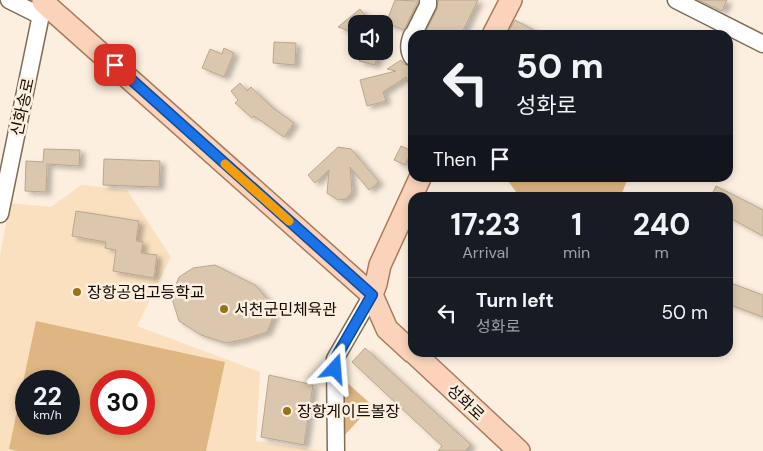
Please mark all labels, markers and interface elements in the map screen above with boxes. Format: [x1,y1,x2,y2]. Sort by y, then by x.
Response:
map controls [348,15,393,60]
button: sound [348,15,393,60]
text: 50 m [516,43,604,89]
pin [94,44,136,86]
icon: left [433,50,498,115]
icon: arrive [101,51,129,79]
street label: 신화송로 [6,76,39,138]
text: 성화로 [516,91,577,120]
icon: arrive [486,145,514,173]
text: Then [433,147,476,172]
text: 17:23 [450,205,521,244]
text: 1 [571,205,582,244]
text: 240 [633,205,690,244]
text: Arrival [462,242,509,263]
text: min [563,242,590,263]
text: m [654,242,669,263]
place label: 장항공업고등학교 [87,282,205,303]
marker: 장항공업고등학교 [71,286,83,298]
text: Turn left [476,288,554,313]
place label: 서천군민체육관 [234,299,337,320]
icon: left [433,299,461,327]
text: 50 m [661,300,708,325]
marker: 서천군민체육관 [218,303,230,315]
text: 성화로 [476,316,520,337]
position arrow [308,342,360,394]
speed limit sign: 30 [90,370,155,435]
text: 22 [33,380,62,413]
street label: 성화로 [442,380,489,425]
place label: 장항게이트볼장 [297,401,400,422]
marker: 장항게이트볼장 [281,405,293,417]
text: km/h [33,407,62,423]

